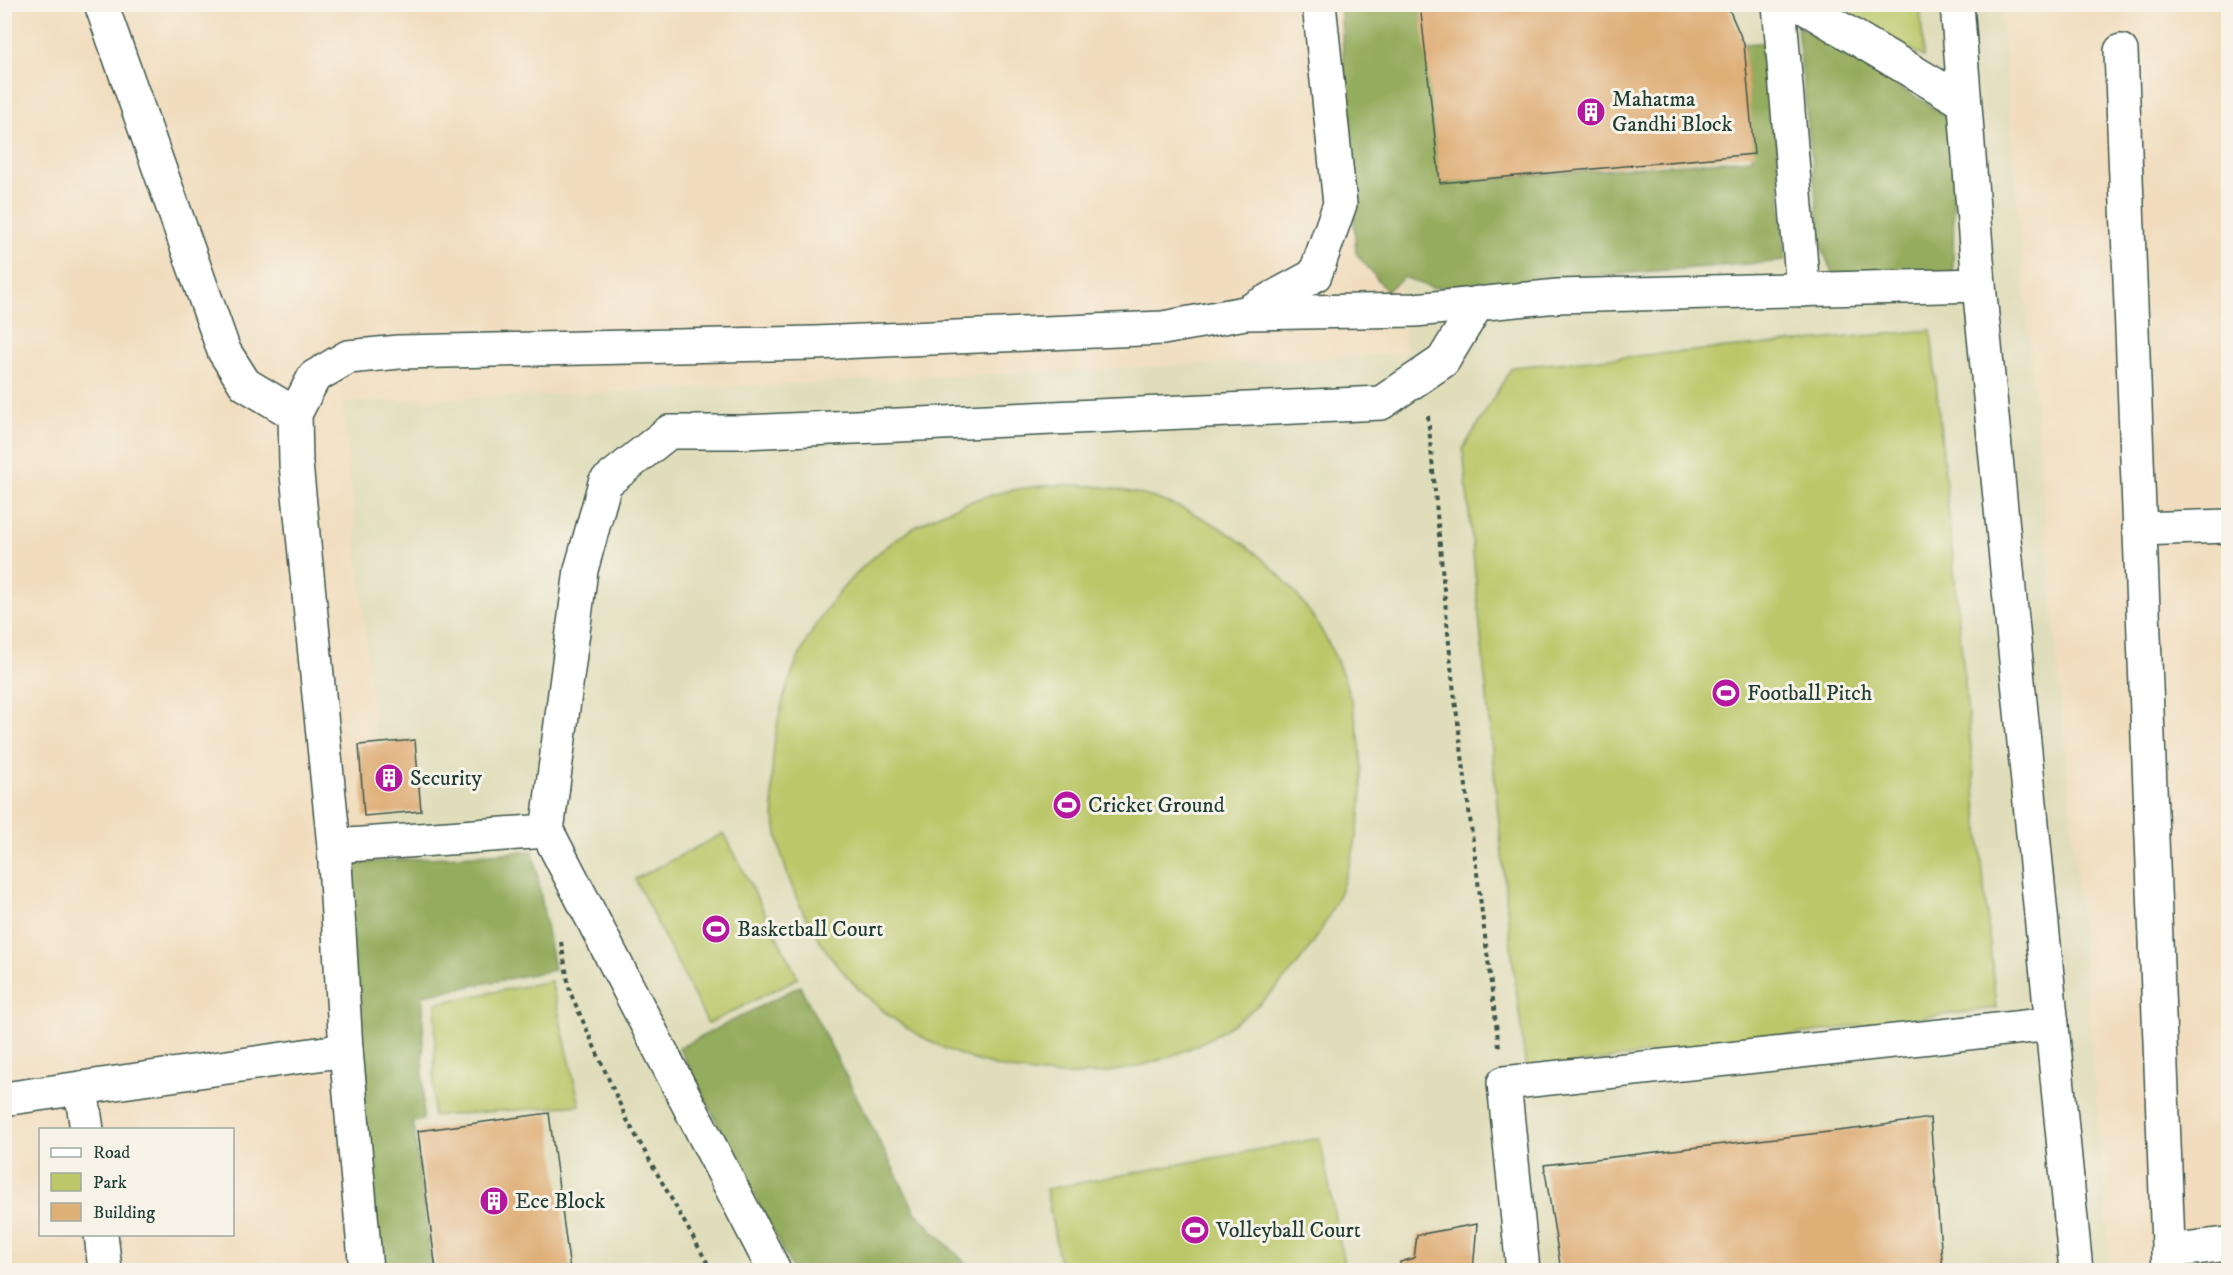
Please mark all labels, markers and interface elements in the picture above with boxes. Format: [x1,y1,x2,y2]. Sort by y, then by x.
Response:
place label: Mahatma Gandhi Block [1612,86,1733,138]
building icon: Mahatma Gandhi Block [1575,96,1607,128]
sports icon: Football Pitch [1710,677,1742,709]
place label: Football Pitch [1747,680,1873,707]
building icon: Security [373,762,405,794]
place label: Security [410,765,483,792]
sports icon: Cricket Ground [1051,789,1083,821]
place label: Cricket Ground [1088,792,1225,819]
sports icon: Basketball Court [700,913,732,945]
place label: Basketball Court [737,916,883,943]
legend [39,1128,234,1236]
text: Road [93,1142,130,1164]
text: Park [93,1172,127,1194]
building icon: Ece Block [478,1185,510,1217]
place label: Ece Block [515,1188,605,1215]
text: Building [93,1202,155,1224]
sports icon: Volleyball Court [1179,1214,1211,1246]
place label: Volleyball Court [1215,1217,1361,1244]

